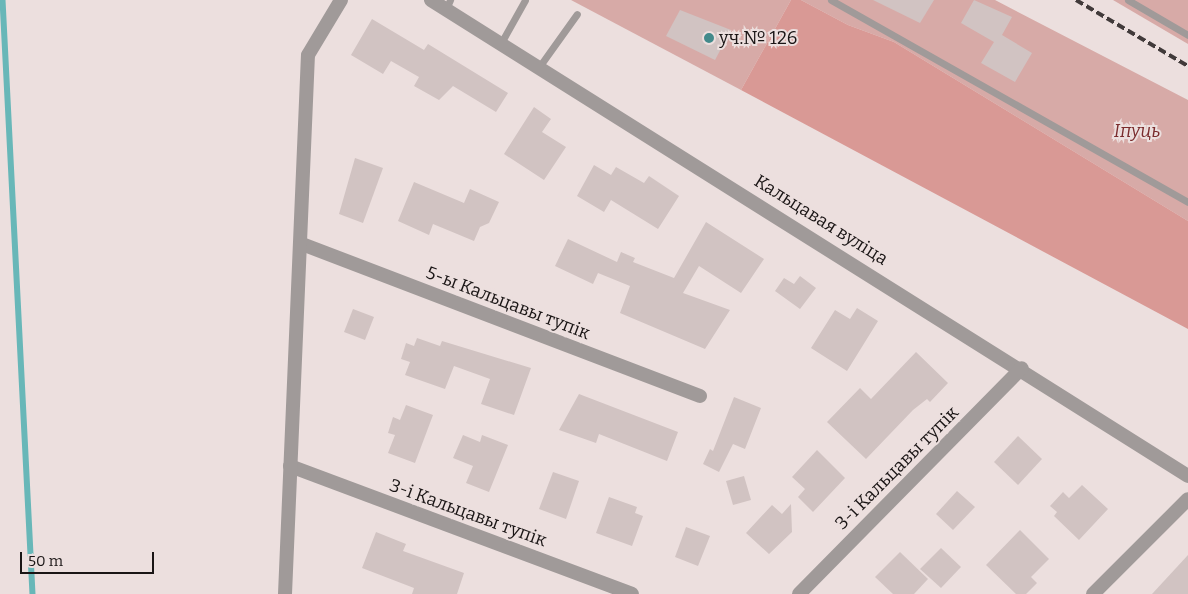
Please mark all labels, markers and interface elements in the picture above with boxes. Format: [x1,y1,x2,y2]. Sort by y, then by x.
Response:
place label: уч.№ 126 [719,27,797,49]
marker: уч.№ 126 [703,32,715,44]
park label: Іпуць [1114,120,1160,142]
street label: Кальцавая вуліца [750,170,892,270]
street label: 5-ы Кальцавы тупік [423,262,593,344]
street label: 3-і Кальцавы тупік [831,402,963,534]
street label: 3-і Кальцавы тупік [387,475,549,551]
scale bar [22,542,156,574]
text: 50 m [28,552,63,570]

